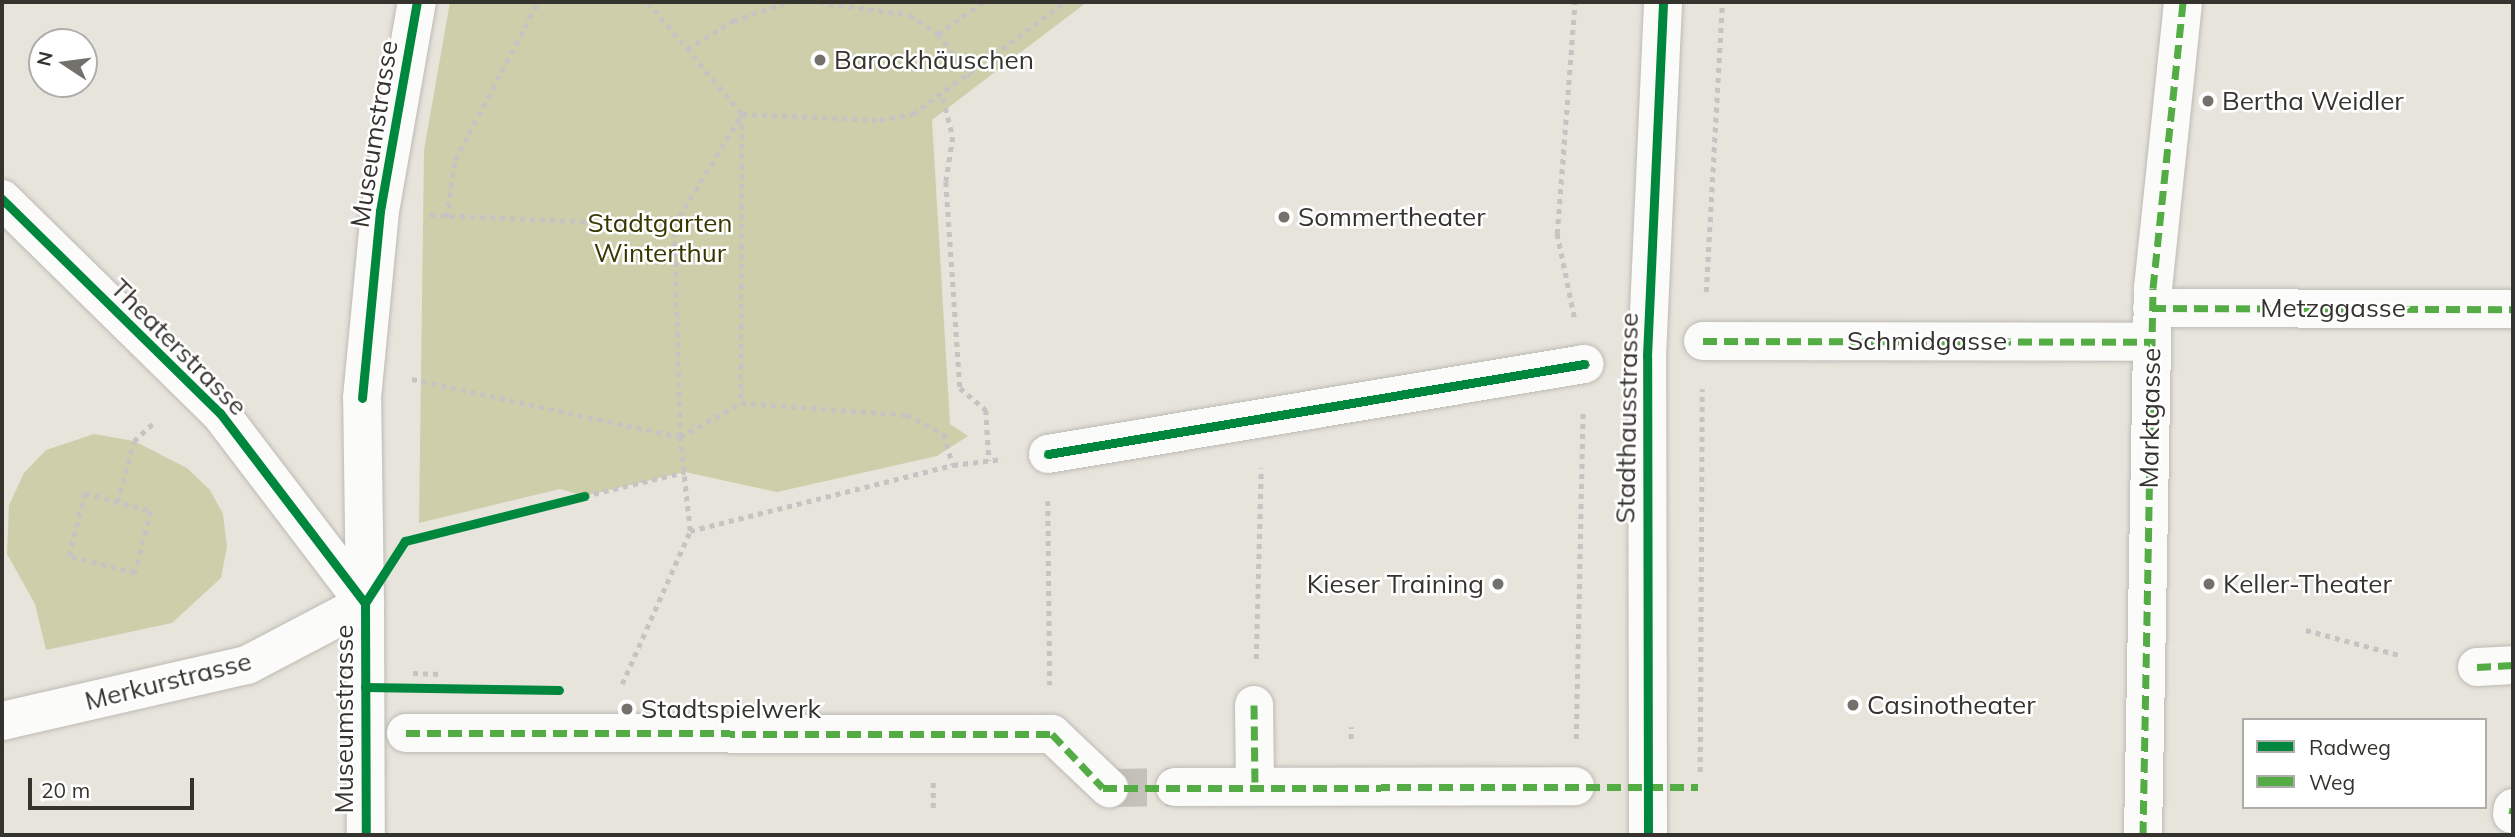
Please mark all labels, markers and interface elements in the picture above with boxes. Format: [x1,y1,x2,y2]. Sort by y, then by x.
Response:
north arrow [28,28,98,98]
street label: Museumstrasse [344,38,404,230]
place label: Barockhäuschen [834,44,1034,76]
text: N [31,49,58,68]
marker: Barockhäuschen [812,52,828,68]
place label: Bertha Weidler [2222,85,2404,117]
marker: Bertha Weidler [2200,93,2216,109]
place label: Sommertheater [1298,201,1486,233]
park label: Stadtgarten Winterthur [587,207,733,268]
marker: Sommertheater [1276,209,1292,225]
street label: Theaterstrasse [104,272,254,422]
street label: Metzggasse [2260,292,2406,324]
street label: Stadthausstrasse [1610,312,1644,524]
street label: Schmidgasse [1847,325,2007,357]
street label: Marktgasse [2133,347,2167,489]
place label: Kieser Training [1307,568,1484,600]
place label: Keller-Theater [2223,568,2392,600]
marker: Kieser Training [1490,576,1506,592]
marker: Keller-Theater [2201,576,2217,592]
street label: Museumstrasse [328,625,360,813]
street label: Merkurstrasse [82,645,254,717]
place label: Casinotheater [1867,689,2036,721]
place label: Stadtspielwerk [641,693,821,725]
marker: Casinotheater [1845,697,1861,713]
marker: Stadtspielwerk [619,701,635,717]
legend [2242,718,2487,809]
text: Radweg [2309,734,2391,760]
scale bar [32,764,198,808]
text: Weg [2309,769,2355,795]
text: 20 m [41,777,90,803]

